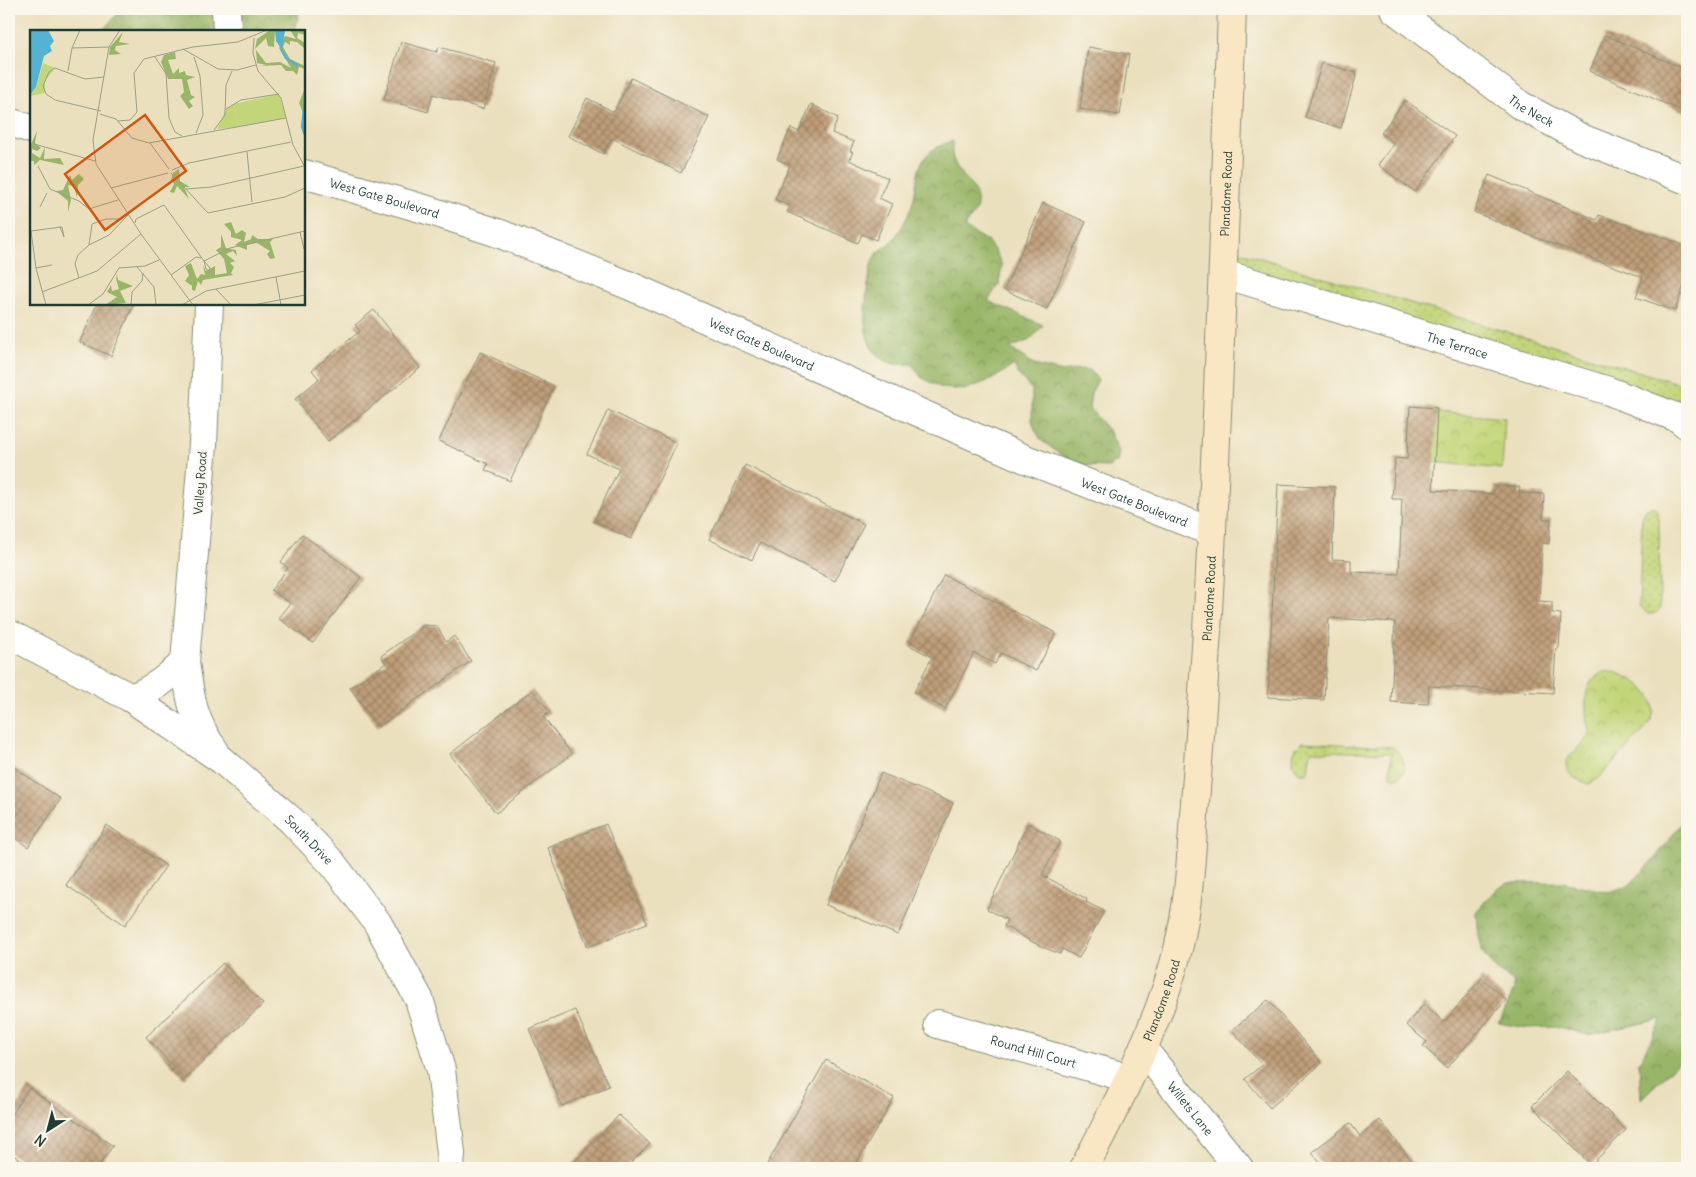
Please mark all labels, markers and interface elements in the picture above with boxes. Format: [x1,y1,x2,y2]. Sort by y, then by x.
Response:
inset map [30,30,305,305]
street label: The Neck [1506,92,1556,129]
street label: Plandome Road [1217,151,1235,237]
street label: West Gate Boulevard [328,174,441,221]
street label: West Gate Boulevard [707,314,817,373]
street label: The Terrace [1425,329,1490,361]
street label: Valley Road [190,451,210,515]
street label: West Gate Boulevard [1079,474,1190,529]
street label: Plandome Road [1199,555,1218,642]
street label: South Drive [282,811,336,867]
street label: Plandome Road [1140,958,1182,1043]
street label: Round Hill Court [989,1032,1078,1070]
street label: Willets Lane [1165,1078,1217,1138]
north arrow [22,1104,72,1154]
text: N [31,1130,50,1151]

